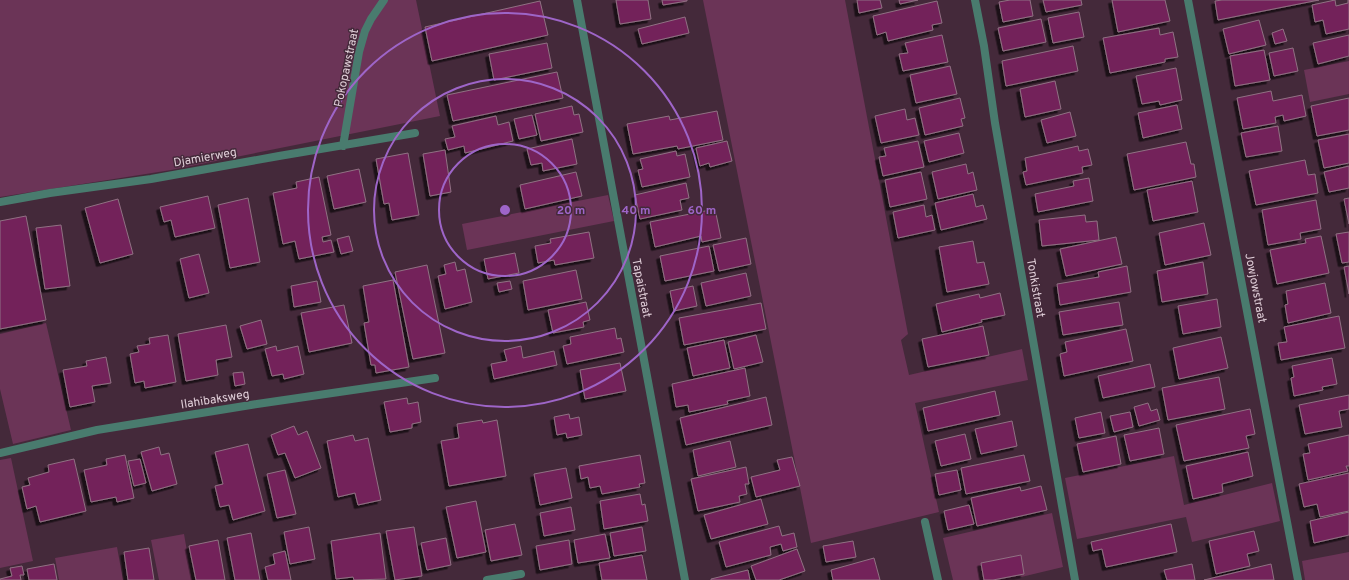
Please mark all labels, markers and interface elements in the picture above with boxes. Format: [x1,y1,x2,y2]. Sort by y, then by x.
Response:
street label: Pokopawstraat [331,28,363,109]
street label: Djamierweg [172,145,238,171]
centre of rings [498,203,512,217]
text: 20 m [557,203,585,219]
text: 40 m [621,203,651,219]
text: 60 m [688,203,716,219]
street label: Jowjowstraat [1240,252,1270,325]
street label: Tapaistraat [627,257,655,319]
street label: Tonkistraat [1022,257,1048,319]
street label: Ilahibaksweg [180,387,251,413]

